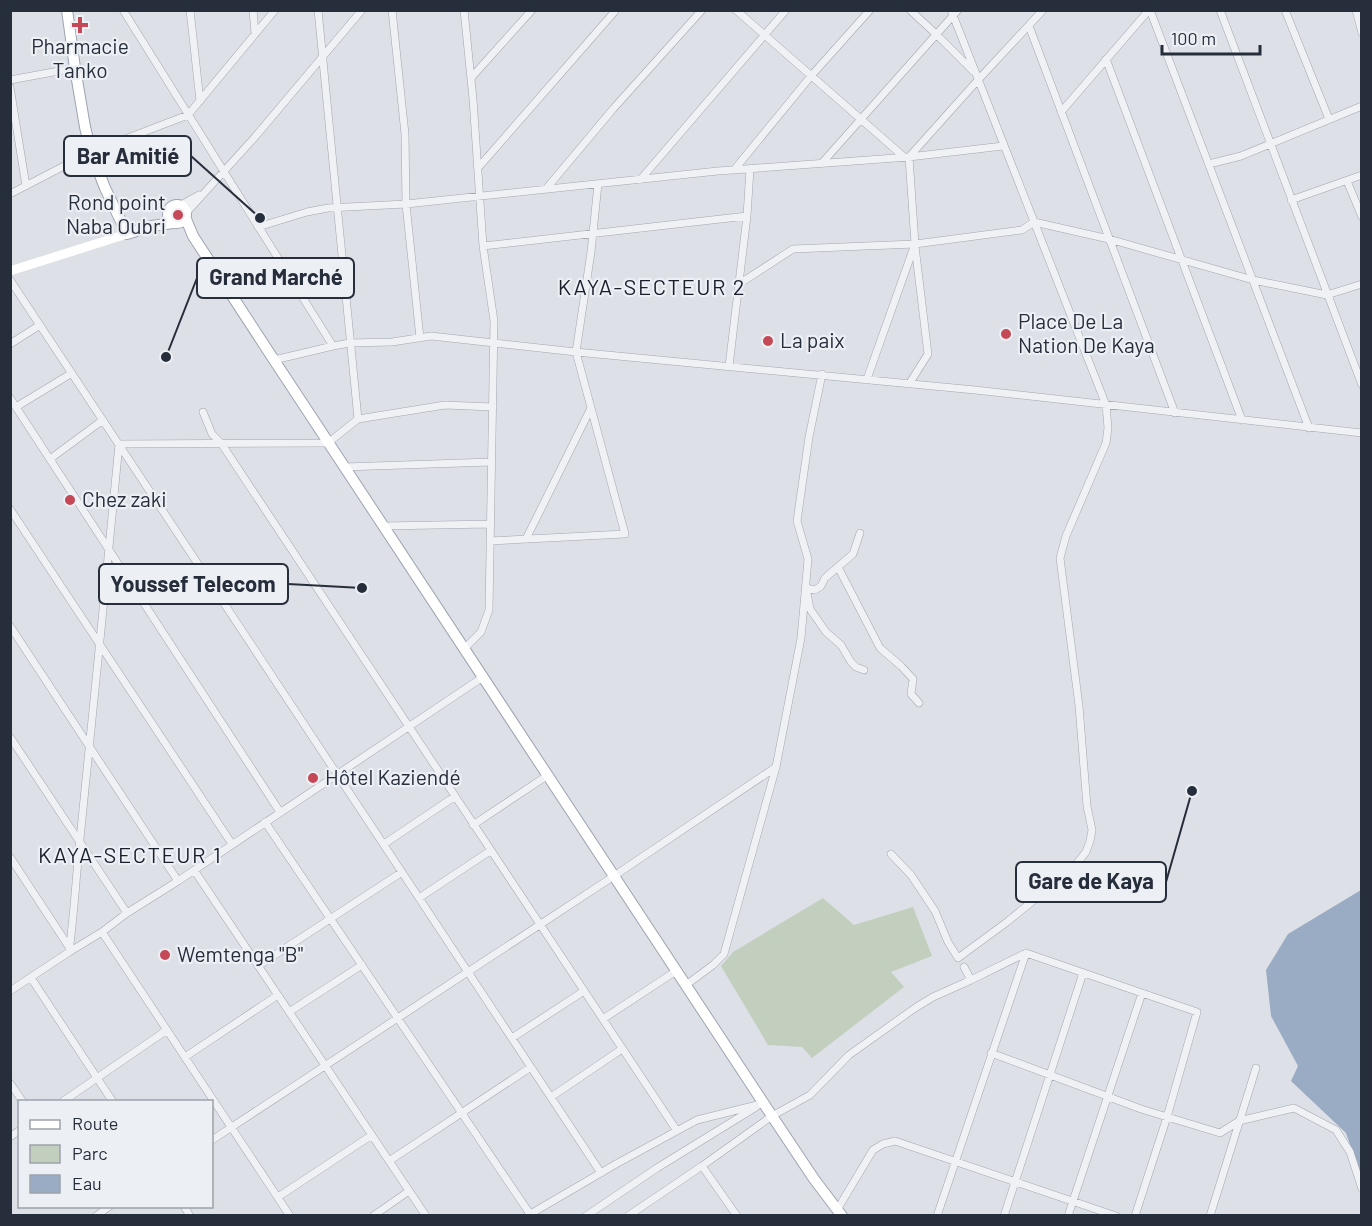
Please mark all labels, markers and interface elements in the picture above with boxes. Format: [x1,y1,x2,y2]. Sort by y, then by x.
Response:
marker: Pharmacie Tanko [73,18,87,32]
scale bar [1162,18,1260,56]
text: 100 m [1171,27,1216,49]
place label: Pharmacie Tanko [31,33,129,82]
callout: Bar Amitié [64,136,191,176]
text: Bar Amitié [77,142,179,168]
place label: Rond point Naba Oubri [66,189,166,238]
marker: Rond point Naba Oubri [171,208,185,222]
callout: Grand Marché [197,258,354,298]
text: Grand Marché [209,263,343,289]
district label: KAYA-SECTEUR 2 [558,273,746,299]
place label: Place De La Nation De Kaya [1018,308,1155,357]
place label: La paix [780,327,845,352]
marker: Place De La Nation De Kaya [999,327,1013,341]
marker: La paix [761,334,775,348]
place label: Chez zaki [82,486,167,511]
marker: Chez zaki [63,493,77,507]
callout: Youssef Telecom [99,564,288,604]
text: Youssef Telecom [110,570,276,596]
place label: Hôtel Kaziendé [325,764,461,789]
marker: Hôtel Kaziendé [306,771,320,785]
district label: KAYA-SECTEUR 1 [38,841,222,867]
callout: Gare de Kaya [1016,862,1166,902]
text: Gare de Kaya [1028,867,1154,893]
place label: Wemtenga "B" [177,941,303,966]
marker: Wemtenga "B" [158,948,172,962]
legend [18,1100,213,1208]
text: Route [72,1112,118,1134]
text: Parc [72,1142,108,1164]
text: Eau [72,1172,102,1194]

